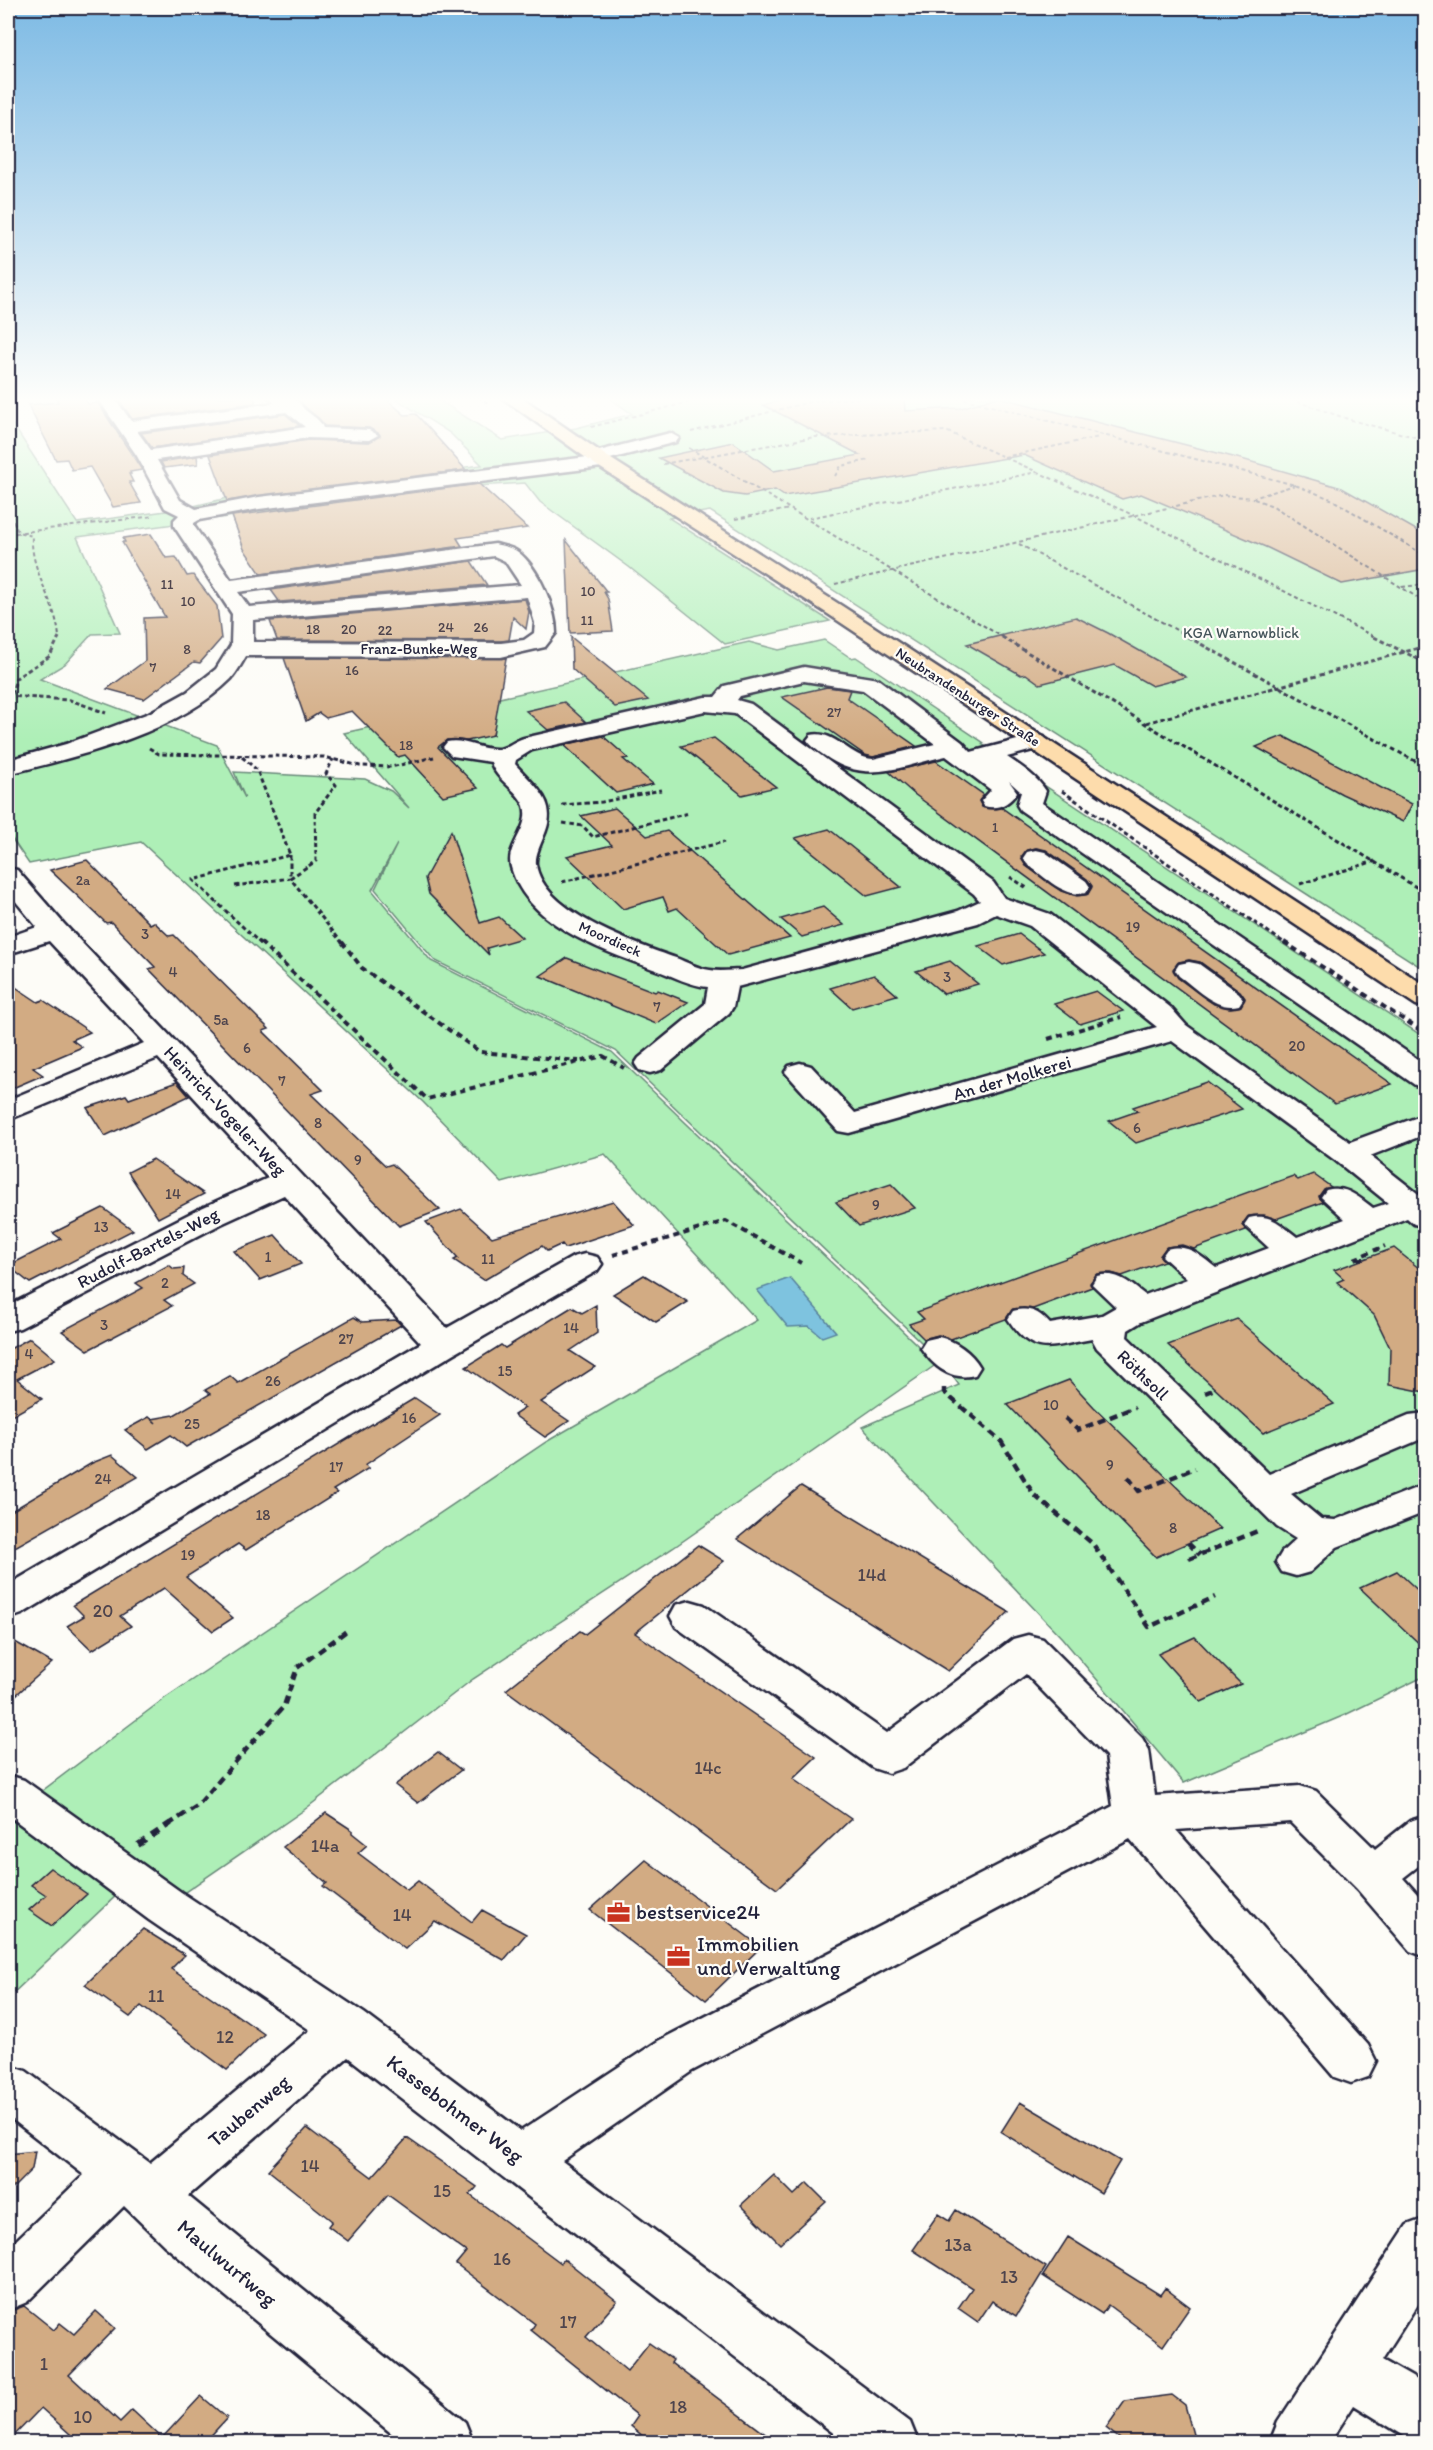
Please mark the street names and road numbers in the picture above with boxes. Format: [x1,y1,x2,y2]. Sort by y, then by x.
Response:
street label: Franz-Bunke-Weg [360,640,478,658]
street label: Neubrandenburger Straße [892,644,1044,750]
street label: Moordieck [576,917,644,961]
street label: Heinrich-Vogeler-Weg [159,1041,292,1181]
street label: An der Molkerei [950,1051,1074,1105]
street label: Rudolf-Bartels-Weg [74,1202,223,1293]
street label: Röthsoll [1113,1345,1173,1405]
street label: Kassebohmer Weg [382,2049,529,2168]
street label: Taubenweg [203,2069,295,2152]
street label: Maulwurfweg [172,2214,282,2312]

